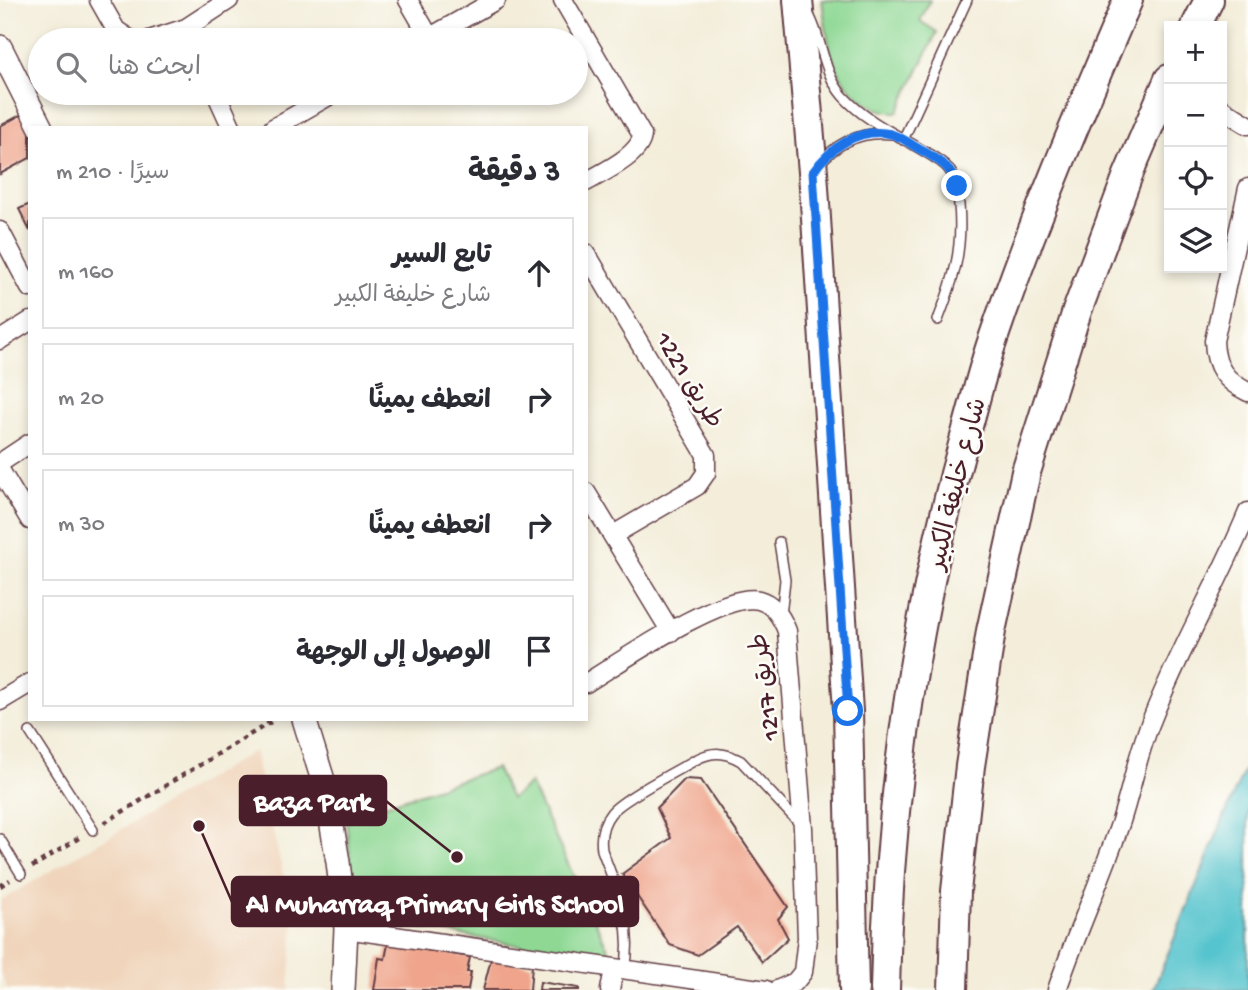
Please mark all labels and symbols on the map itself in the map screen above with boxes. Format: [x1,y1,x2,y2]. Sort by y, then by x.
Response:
route end [941,170,972,201]
street label: طريق 1221 [646,327,728,435]
street label: شارع خليفة الكبير [923,395,996,575]
street label: طريق 1217 [745,631,790,743]
route start [832,695,863,726]
callout: Baza Park [240,776,386,825]
text: Baza Park [253,788,375,821]
callout: Al Muharraq Primary Girls School [232,877,638,926]
text: Al Muharraq Primary Girls School [245,890,624,923]

